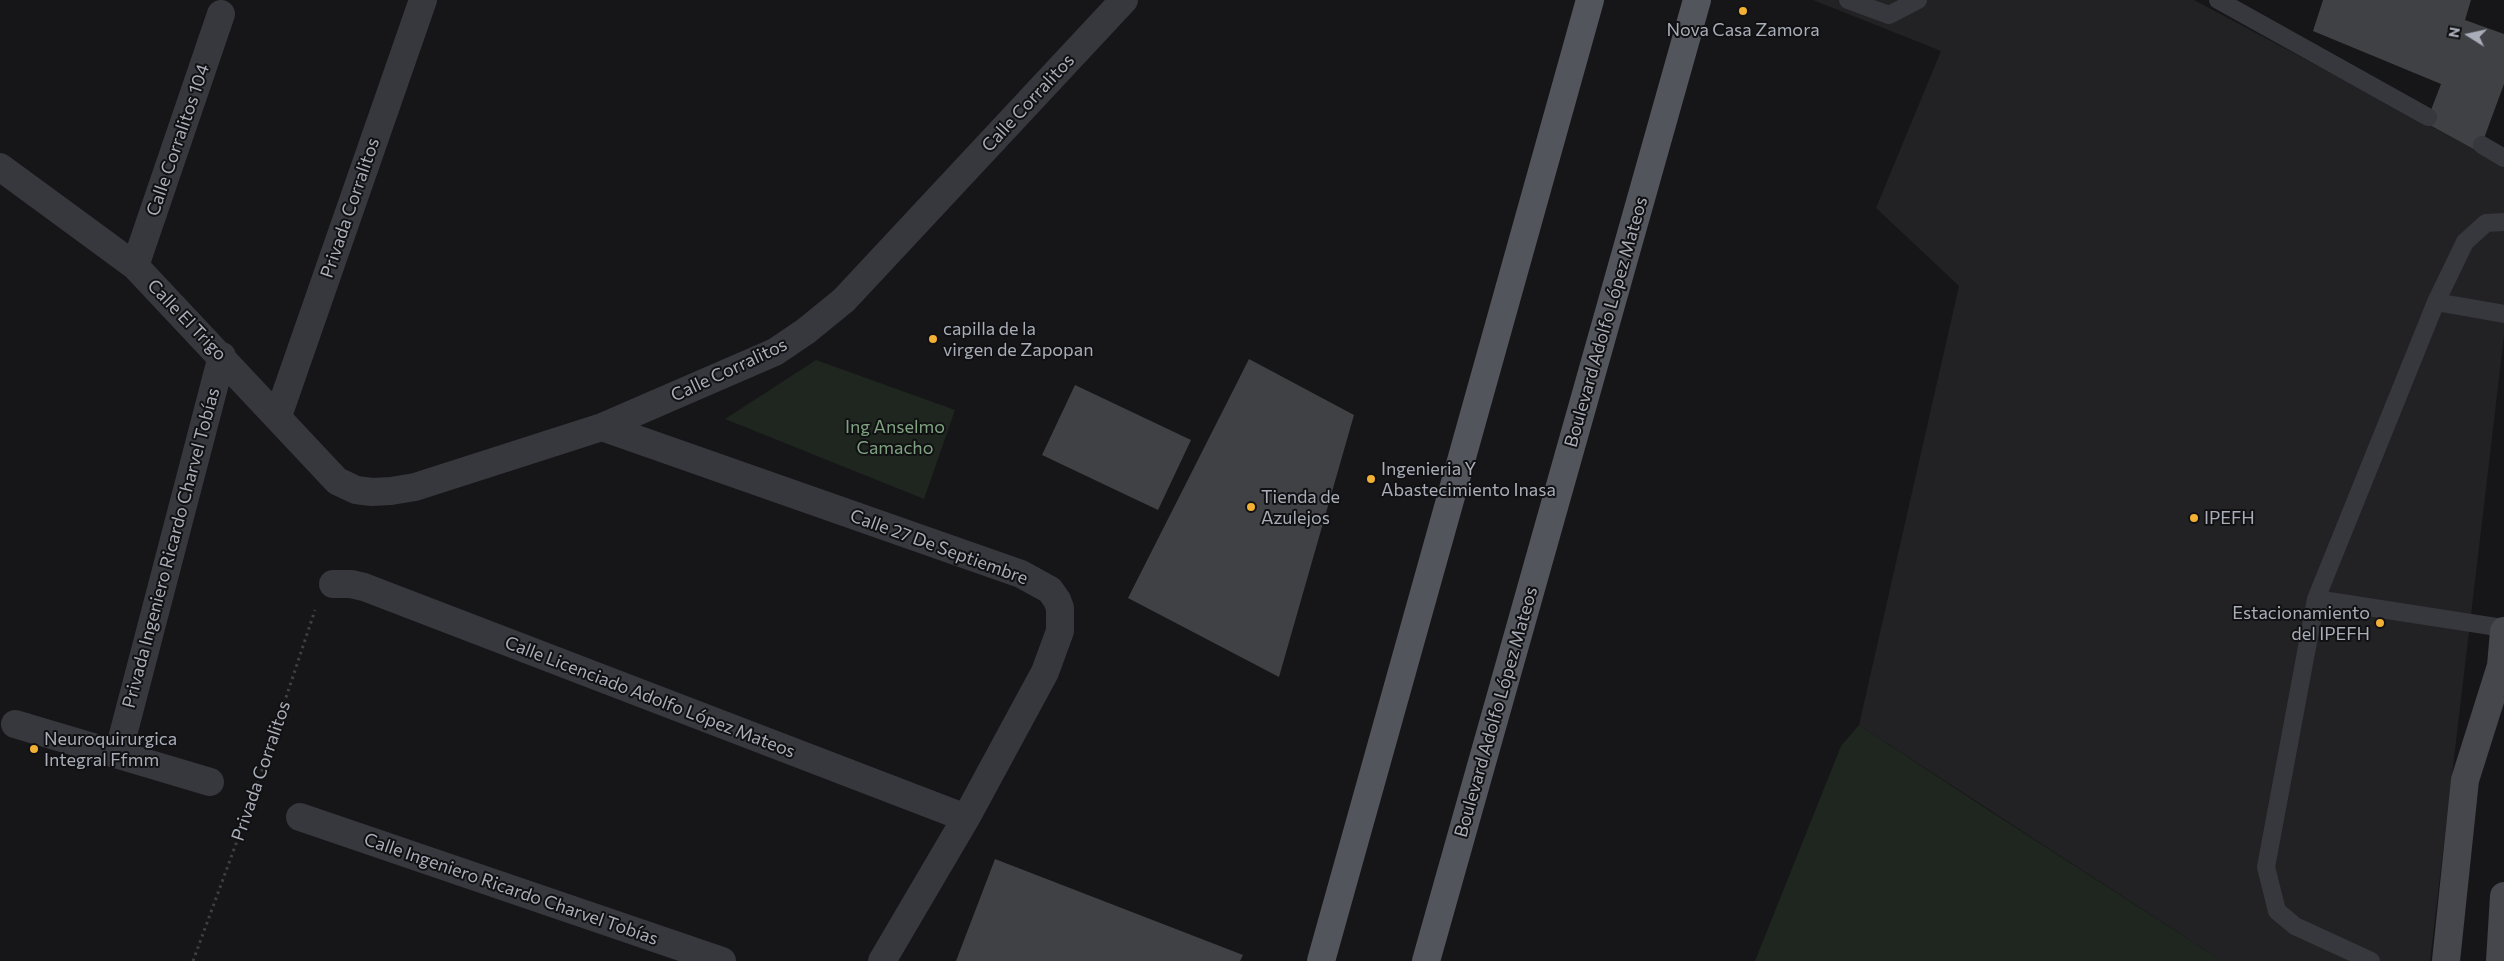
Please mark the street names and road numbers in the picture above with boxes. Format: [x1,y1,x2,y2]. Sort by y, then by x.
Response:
street label: Calle Corralitos [977,50,1079,156]
street label: Calle Corralitos 104 [142,61,214,219]
street label: Privada Corralitos [316,135,384,281]
street label: Boulevard Adolfo López Mateos [1560,194,1652,450]
street label: Calle El Trigo [143,275,231,365]
street label: Calle Corralitos [667,334,791,406]
street label: Privada Ingeniero Ricardo Charvel Tobías [118,385,224,711]
street label: Calle 27 De Septiembre [847,505,1031,589]
street label: Boulevard Adolfo López Mateos [1450,584,1542,840]
street label: Calle Licenciado Adolfo López Mateos [502,632,798,762]
street label: Privada Corralitos [227,698,295,844]
street label: Calle Ingeniero Ricardo Charvel Tobías [361,828,661,950]

